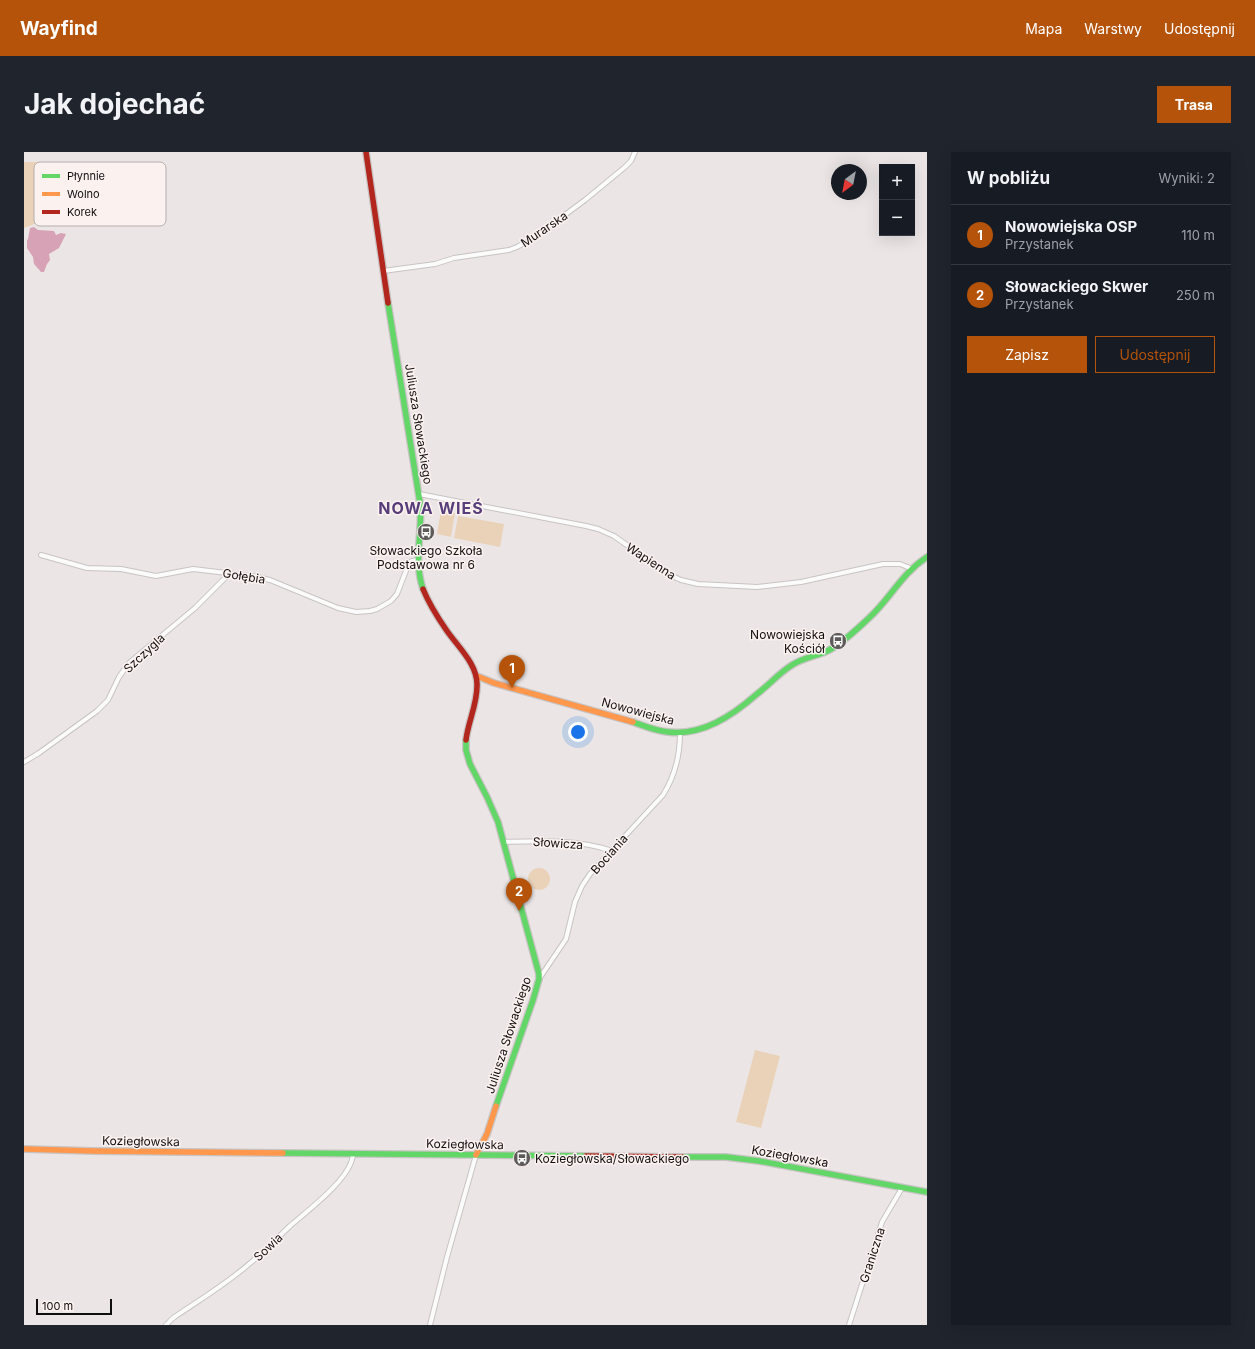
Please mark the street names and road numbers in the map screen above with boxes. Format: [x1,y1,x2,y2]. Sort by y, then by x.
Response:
street label: Murarska [518,208,570,250]
street label: Juliusza Słowackiego [402,363,436,485]
street label: Wapienna [623,539,679,583]
street label: Gołębia [222,565,266,587]
street label: Szczygla [120,630,168,676]
street label: Nowowiejska [600,694,676,728]
street label: Bociania [587,831,631,877]
street label: Słowicza [532,834,584,852]
street label: Juliusza Słowackiego [482,975,534,1095]
street label: Koziegłowska [102,1133,180,1149]
street label: Koziegłowska [426,1136,504,1152]
street label: Koziegłowska [750,1142,830,1170]
street label: Graniczna [856,1225,888,1285]
street label: Sowia [250,1230,286,1264]

